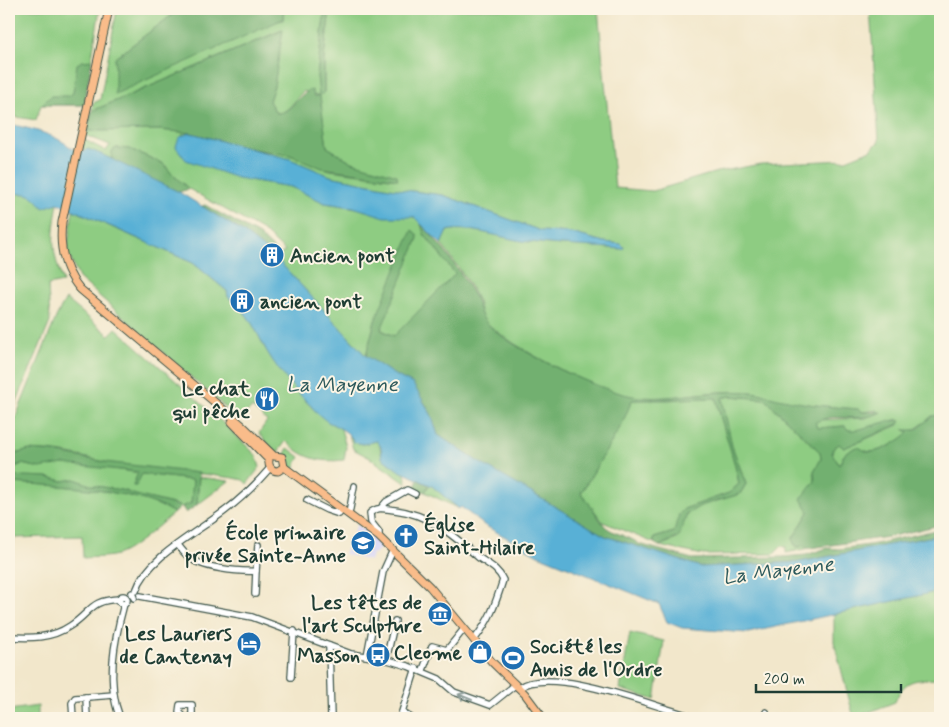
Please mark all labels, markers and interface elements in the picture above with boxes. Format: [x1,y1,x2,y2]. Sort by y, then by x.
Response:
building icon: Ancien pont [259,242,285,268]
place label: Ancien pont [290,243,395,270]
building icon: ancien pont [229,288,255,314]
place label: ancien pont [260,289,362,316]
water label: La Mayenne [286,371,398,399]
place label: Le chat qui pêche [172,376,251,426]
restaurant icon: Le chat qui pêche [254,386,280,412]
place label: Église Saint-Hilaire [424,511,535,562]
place label: École primaire privée Sainte-Anne [184,519,347,570]
church icon: Église Saint-Hilaire [393,523,419,549]
school or university icon: École primaire privée Sainte-Anne [350,530,376,556]
water label: La Mayenne [721,550,836,592]
place label: Les têtes de l'art Sculpture [302,590,422,640]
museum icon: Les têtes de l'art Sculpture [427,601,453,627]
place label: Les Lauriers de Cantenay [120,621,232,671]
hotel icon: Les Lauriers de Cantenay [236,631,262,657]
place label: Société les Amis de l'Ordre [530,634,663,684]
shop icon: Cleome [467,639,493,665]
place label: Cleome [394,640,463,667]
bus stop icon: Masson [365,642,391,668]
place label: Masson [297,643,360,670]
sports icon: Société les Amis de l'Ordre [500,645,526,671]
scale bar [756,662,902,694]
text: 200 m [764,670,805,690]
one-way arrow [458,692,473,701]

